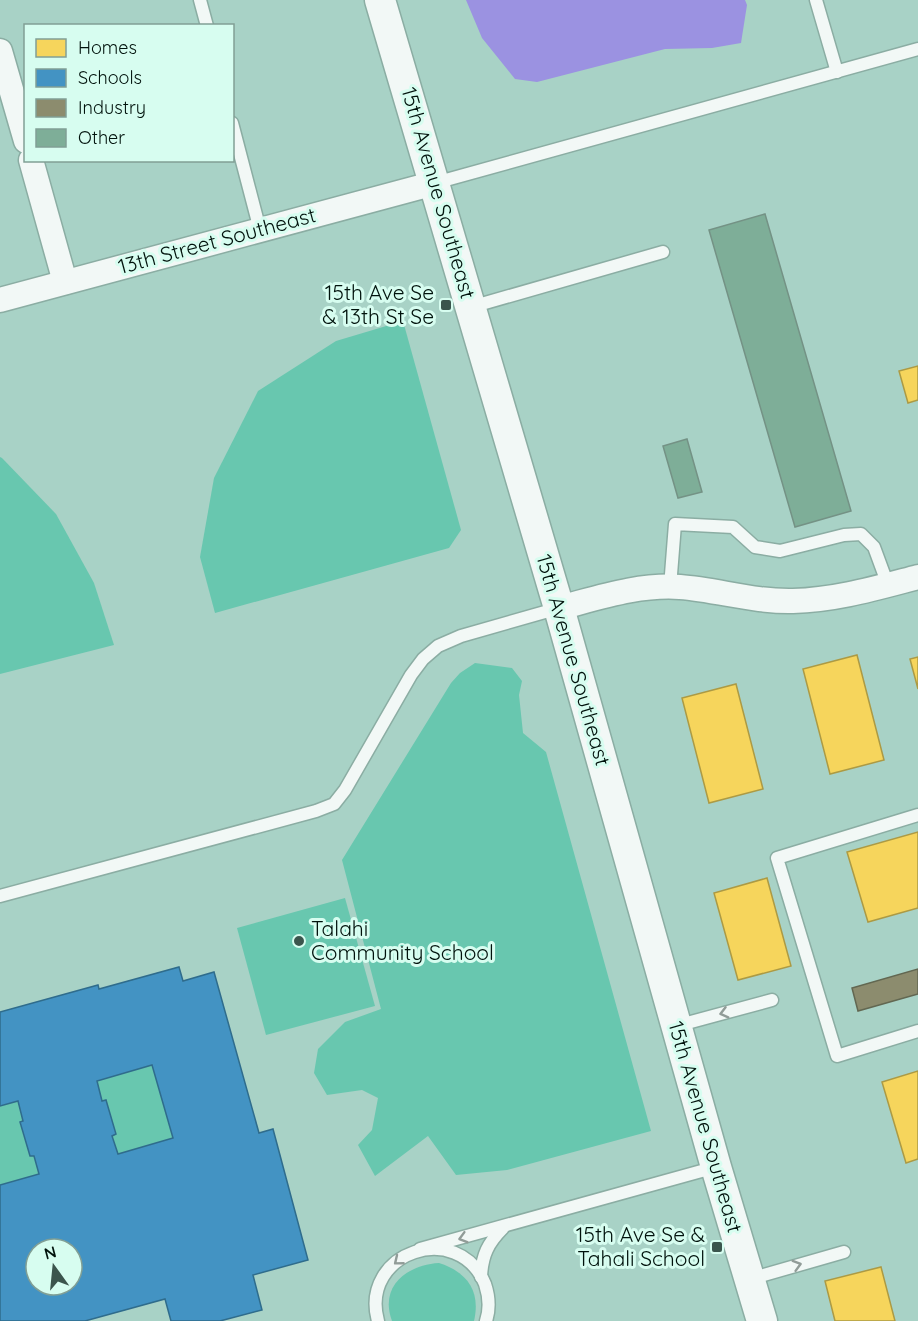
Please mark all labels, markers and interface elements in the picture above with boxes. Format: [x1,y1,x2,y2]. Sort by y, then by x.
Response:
legend [24,24,234,162]
text: Homes [78,36,137,59]
text: Schools [78,66,142,89]
street label: 15th Avenue Southeast [396,84,482,301]
text: Industry [78,96,146,119]
text: Other [78,126,125,149]
street label: 13th Street Southeast [115,201,319,279]
place label: 15th Ave Se & 13th St Se [322,279,434,329]
marker: 15th Ave Se & 13th St Se [439,298,453,312]
street label: 15th Avenue Southeast [531,551,617,768]
place label: Talahi Community School [311,915,494,965]
marker: Talahi Community School [292,934,306,948]
one-way arrow [720,1006,730,1019]
street label: 15th Avenue Southeast [663,1018,749,1235]
place label: 15th Ave Se & Tahali School [576,1221,705,1271]
one-way arrow [458,1231,469,1243]
north arrow [24,1237,84,1297]
marker: 15th Ave Se & Tahali School [710,1240,724,1254]
text: N [42,1241,58,1264]
one-way arrow [394,1253,405,1264]
one-way arrow [792,1260,802,1273]

